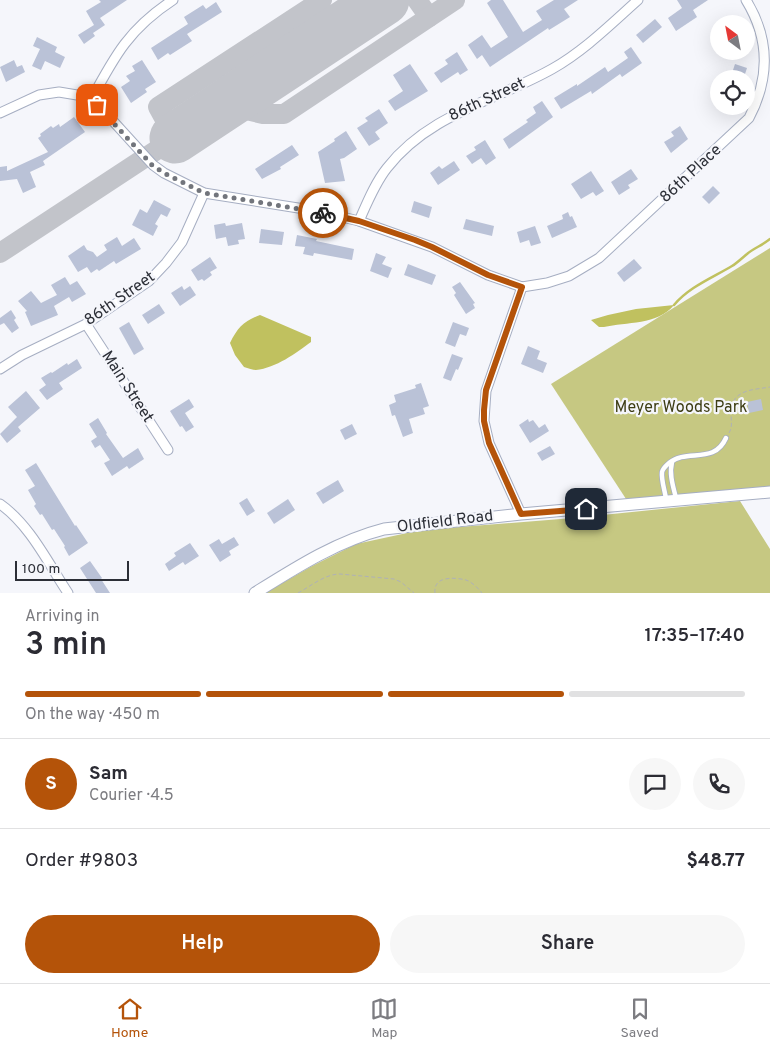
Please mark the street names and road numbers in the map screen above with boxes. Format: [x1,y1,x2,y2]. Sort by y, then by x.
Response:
street label: 86th Street [446,74,528,126]
street label: 86th Place [656,140,726,208]
street label: 86th Street [81,267,159,331]
street label: Main Street [96,347,158,427]
street label: Oldfield Road [396,506,494,538]

